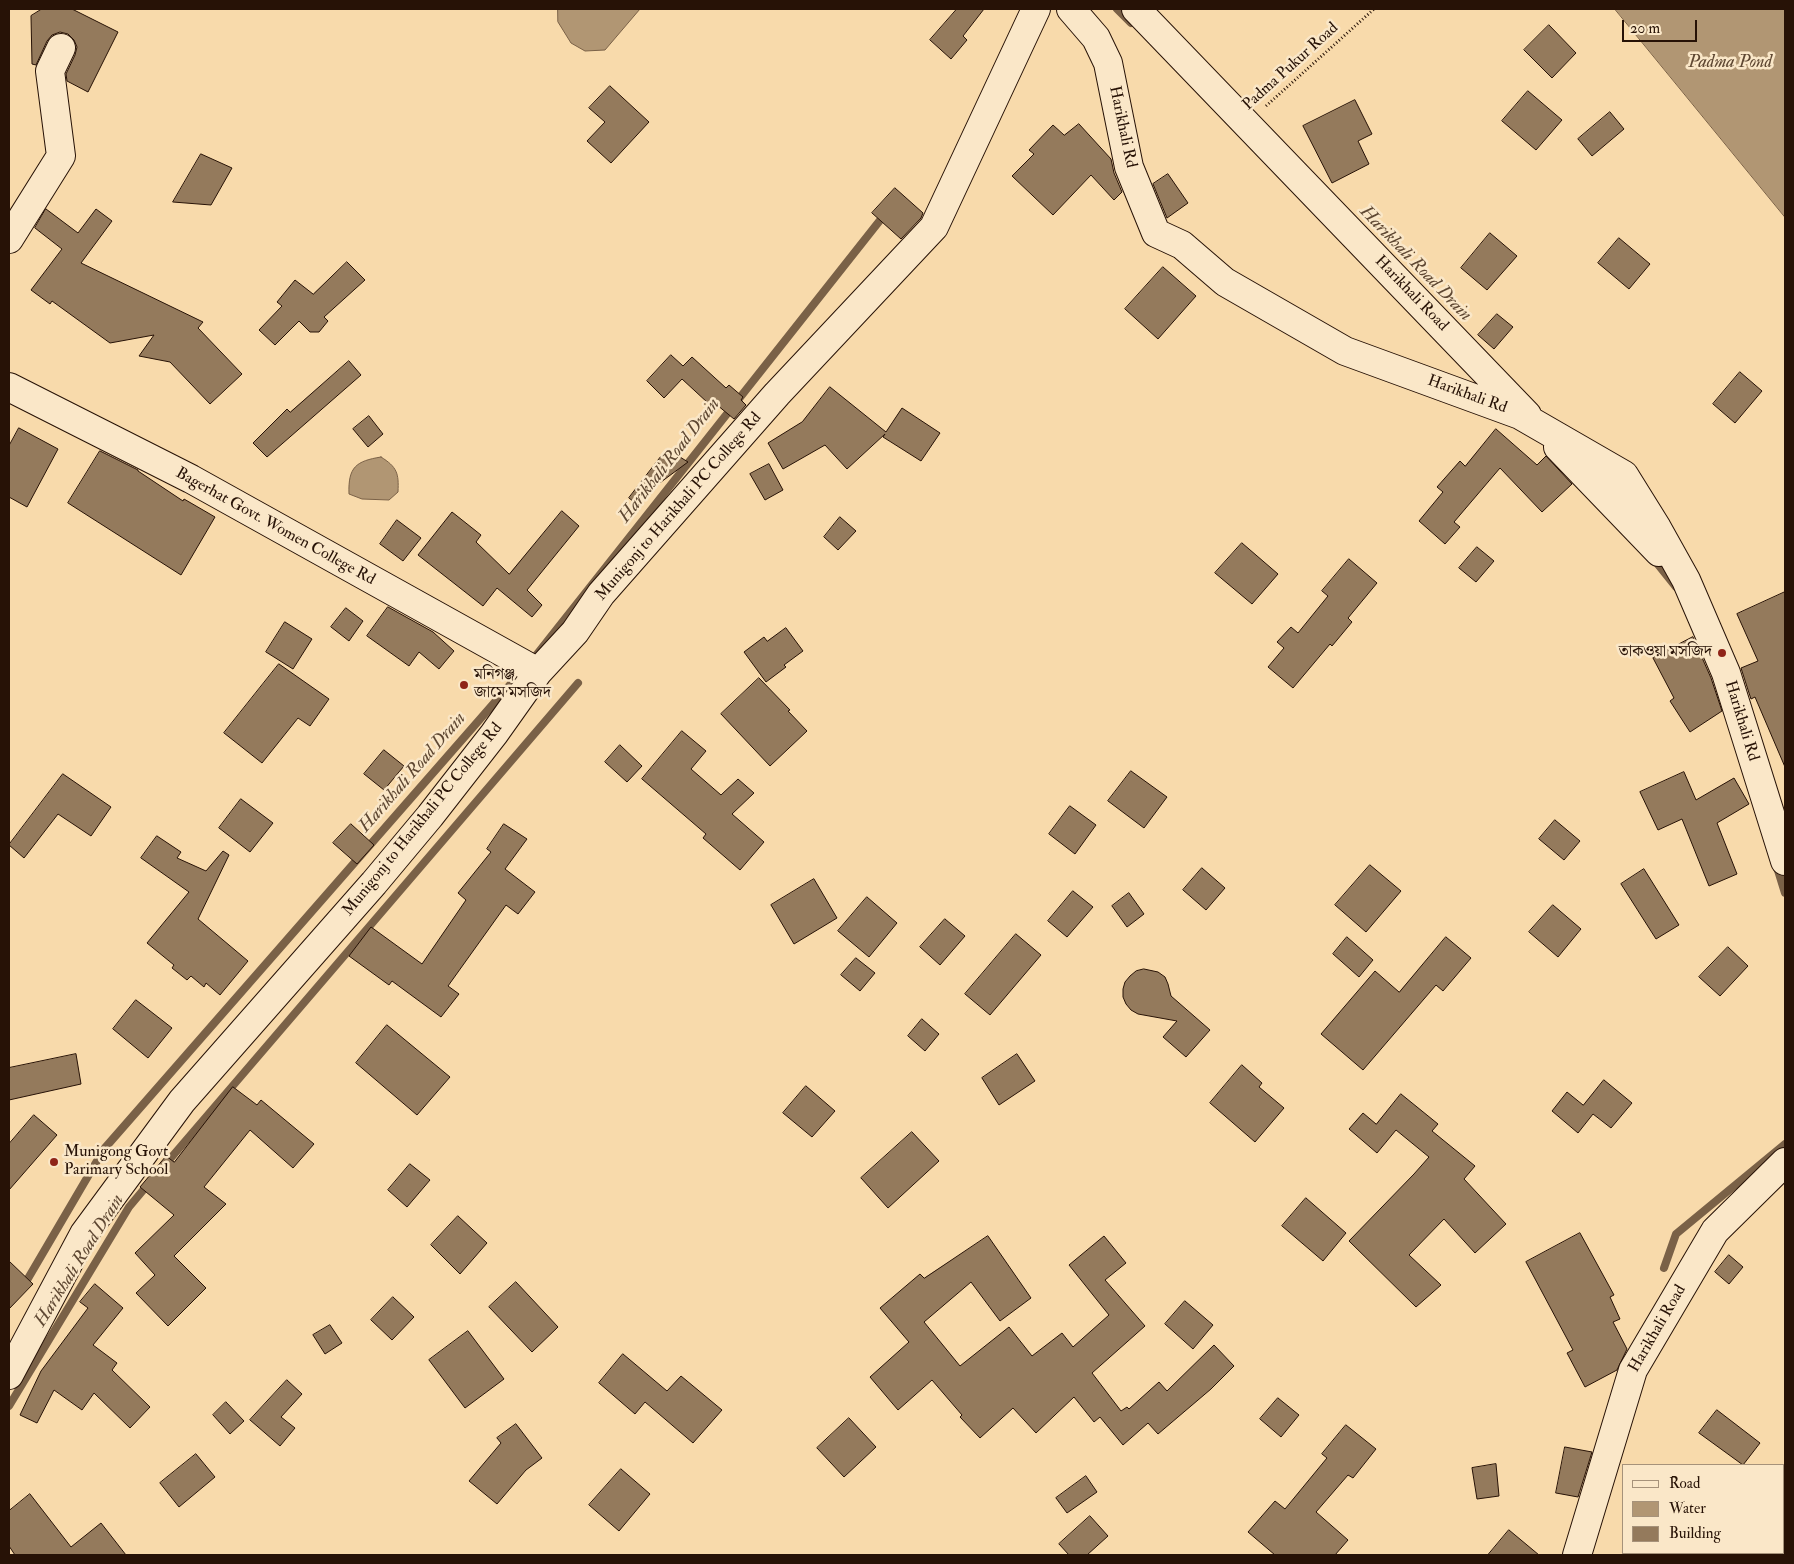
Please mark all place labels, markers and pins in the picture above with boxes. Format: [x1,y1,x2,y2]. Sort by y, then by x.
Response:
place label: তাকওয়া মসজিদ [1619,643,1712,663]
marker: তাকওয়া মসজিদ [1716,647,1728,659]
place label: মনিগঞ্জ জামে মসজিদ [474,666,551,704]
marker: মনিগঞ্জ জামে মসজিদ [458,679,470,691]
place label: Munigong Govt Parimary School [64,1143,168,1181]
marker: Munigong Govt Parimary School [48,1156,60,1168]

